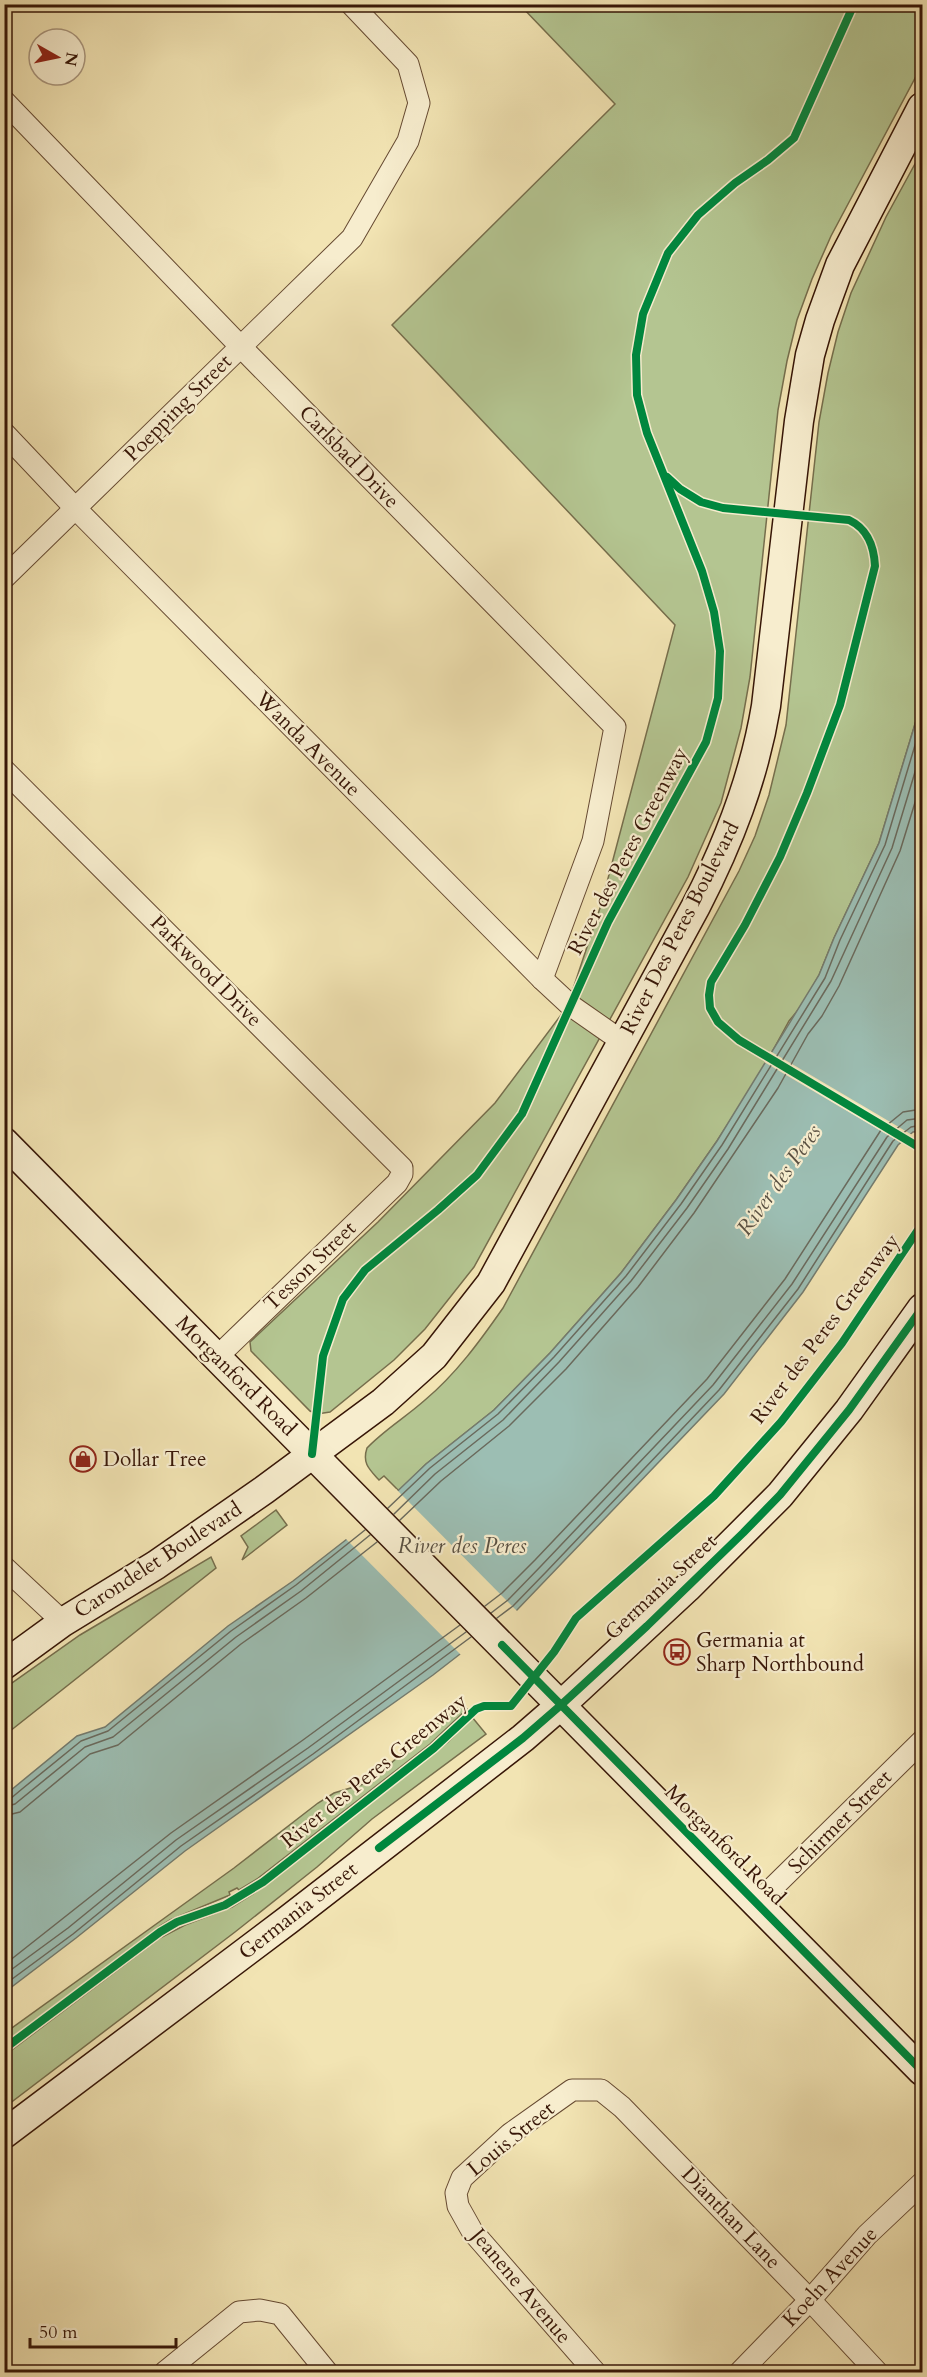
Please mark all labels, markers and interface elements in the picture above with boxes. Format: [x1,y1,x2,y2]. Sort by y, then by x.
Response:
north arrow [27,27,87,87]
text: N [59,51,83,68]
street label: Poepping Street [118,347,239,468]
street label: Carlsbad Drive [292,399,406,515]
street label: Wanda Avenue [248,684,367,803]
street label: River des Peres Greenway [561,742,695,960]
street label: River Des Peres Boulevard [614,816,746,1040]
street label: Parkwood Drive [144,909,268,1033]
water label: River des Peres [730,1118,829,1242]
street label: Tesson Street [257,1214,363,1318]
street label: River des Peres Greenway [744,1228,906,1430]
street label: Morganford Road [169,1309,303,1443]
shop icon: Dollar Tree [68,1444,98,1474]
place label: Dollar Tree [103,1445,207,1474]
street label: Carondelet Boulevard [69,1495,247,1625]
street label: Germania Street [599,1527,724,1647]
water label: River des Peres [397,1531,527,1561]
place label: Germania at Sharp Northbound [696,1626,864,1679]
bus stop icon: Germania at Sharp Northbound [662,1637,692,1667]
street label: River des Peres Greenway [275,1687,473,1855]
street label: Schirmer Street [782,1763,899,1880]
street label: Morganford Road [658,1778,792,1912]
street label: Germania Street [232,1855,364,1967]
street label: Louis Street [461,2095,561,2183]
street label: Dianthan Lane [675,2160,787,2276]
street label: Jeanene Avenue [462,2220,578,2350]
street label: Koeln Avenue [776,2220,884,2334]
scale bar [30,2311,176,2349]
text: 50 m [39,2320,78,2345]

